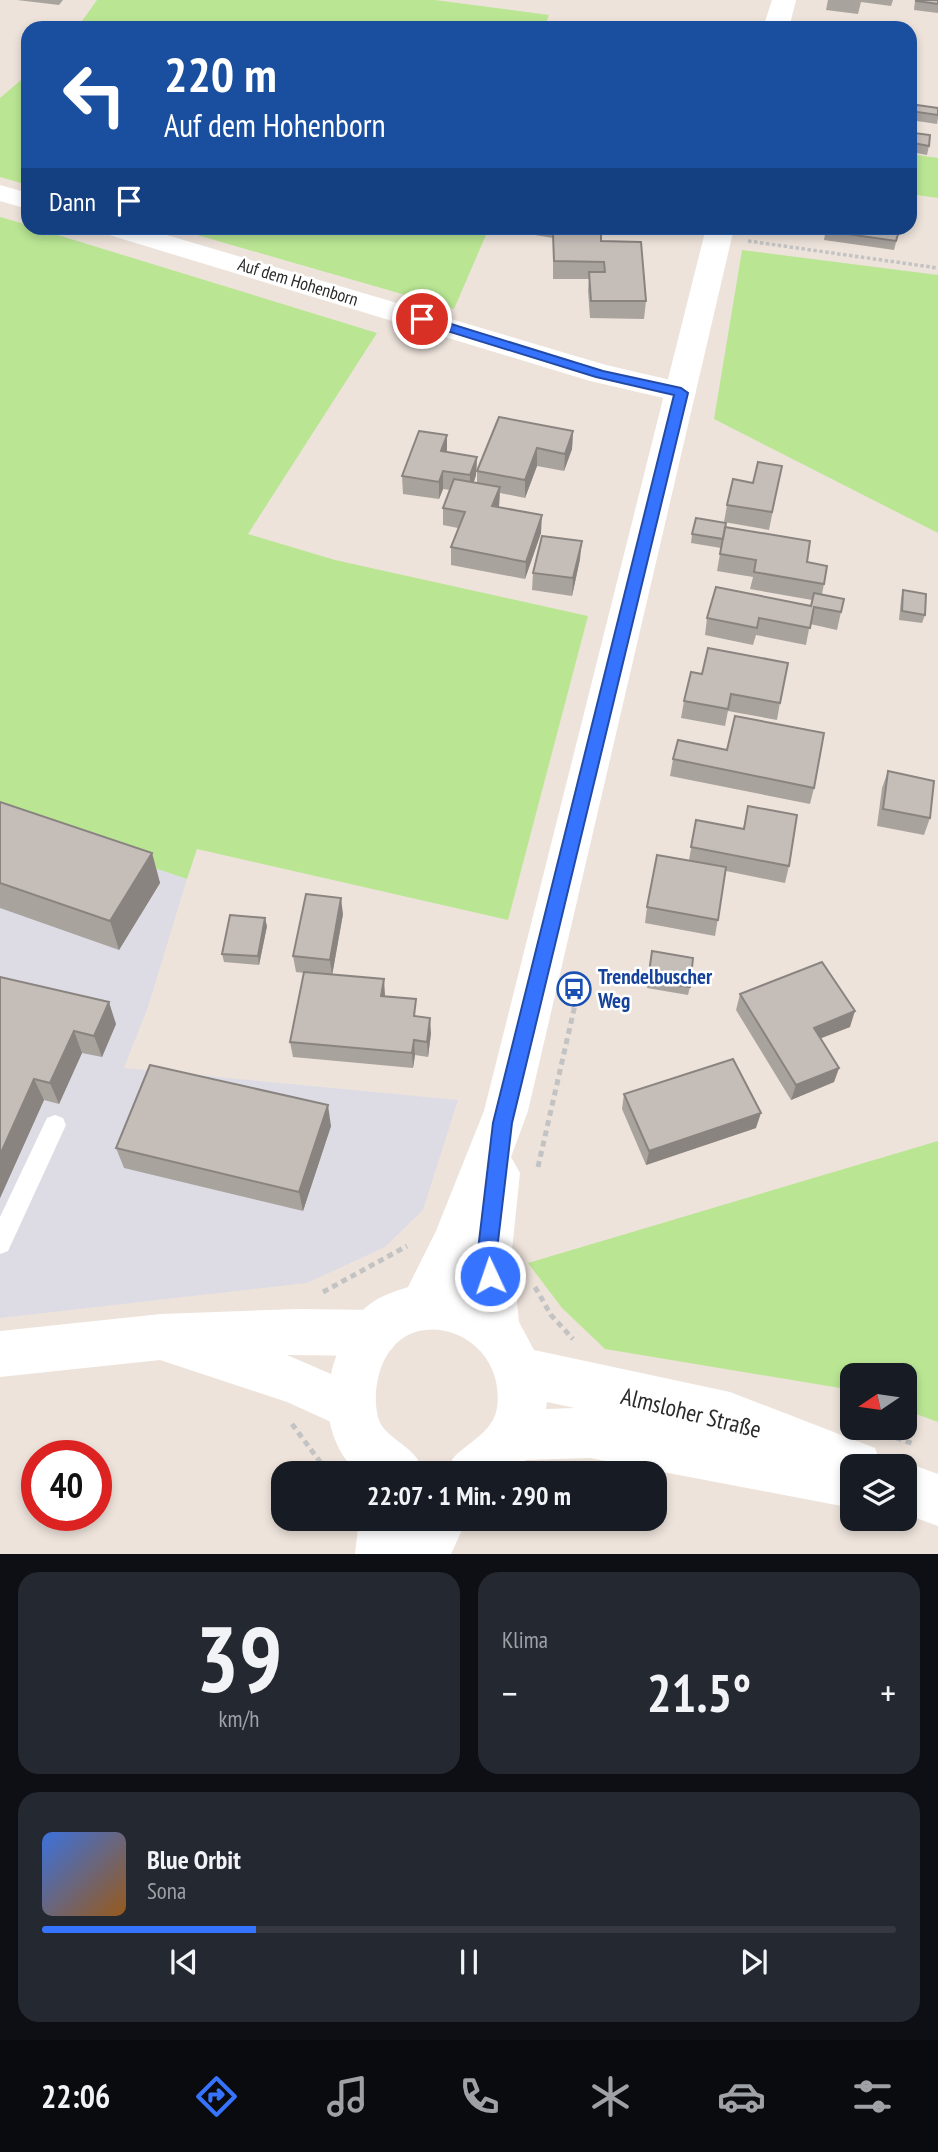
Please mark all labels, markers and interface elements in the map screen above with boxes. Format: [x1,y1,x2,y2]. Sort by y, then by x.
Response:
text: 220 m [164,42,277,106]
icon: left [49,49,140,140]
text: Auf dem Hohenborn [164,104,386,146]
icon: arrive [110,182,148,220]
text: Dann [49,185,96,218]
street label: Auf dem Hohenborn [235,252,361,311]
pin [392,289,452,349]
icon: arrive [403,300,441,338]
place label: Trendelbuscher Weg [597,963,713,1014]
bus stop icon: Trendelbuscher Weg [555,970,593,1008]
position arrow [453,1239,527,1313]
north arrow [840,1363,917,1440]
map controls [840,1363,917,1531]
street label: Almsloher Straße [618,1380,764,1445]
speed limit sign: 40 [21,1440,112,1531]
button: layers [840,1454,917,1531]
text: 22:07 · 1 Min. · 290 m [367,1479,571,1512]
text: 39 [196,1599,283,1717]
text: Klima [502,1625,548,1654]
text: 21.5° [647,1659,751,1726]
text: − [502,1668,518,1717]
text: + [880,1668,896,1717]
text: km/h [219,1704,259,1733]
text: Blue Orbit [147,1843,241,1876]
text: Sona [147,1876,186,1905]
icon: previous [165,1943,203,1981]
icon: pause [450,1943,488,1981]
icon: next [735,1943,773,1981]
icon: directions [192,2072,241,2121]
icon: music [323,2072,372,2121]
icon: phone [455,2072,504,2121]
icon: climate [586,2072,635,2121]
icon: car [717,2072,766,2121]
icon: filters [848,2072,897,2121]
text: 22:06 [41,2075,110,2117]

